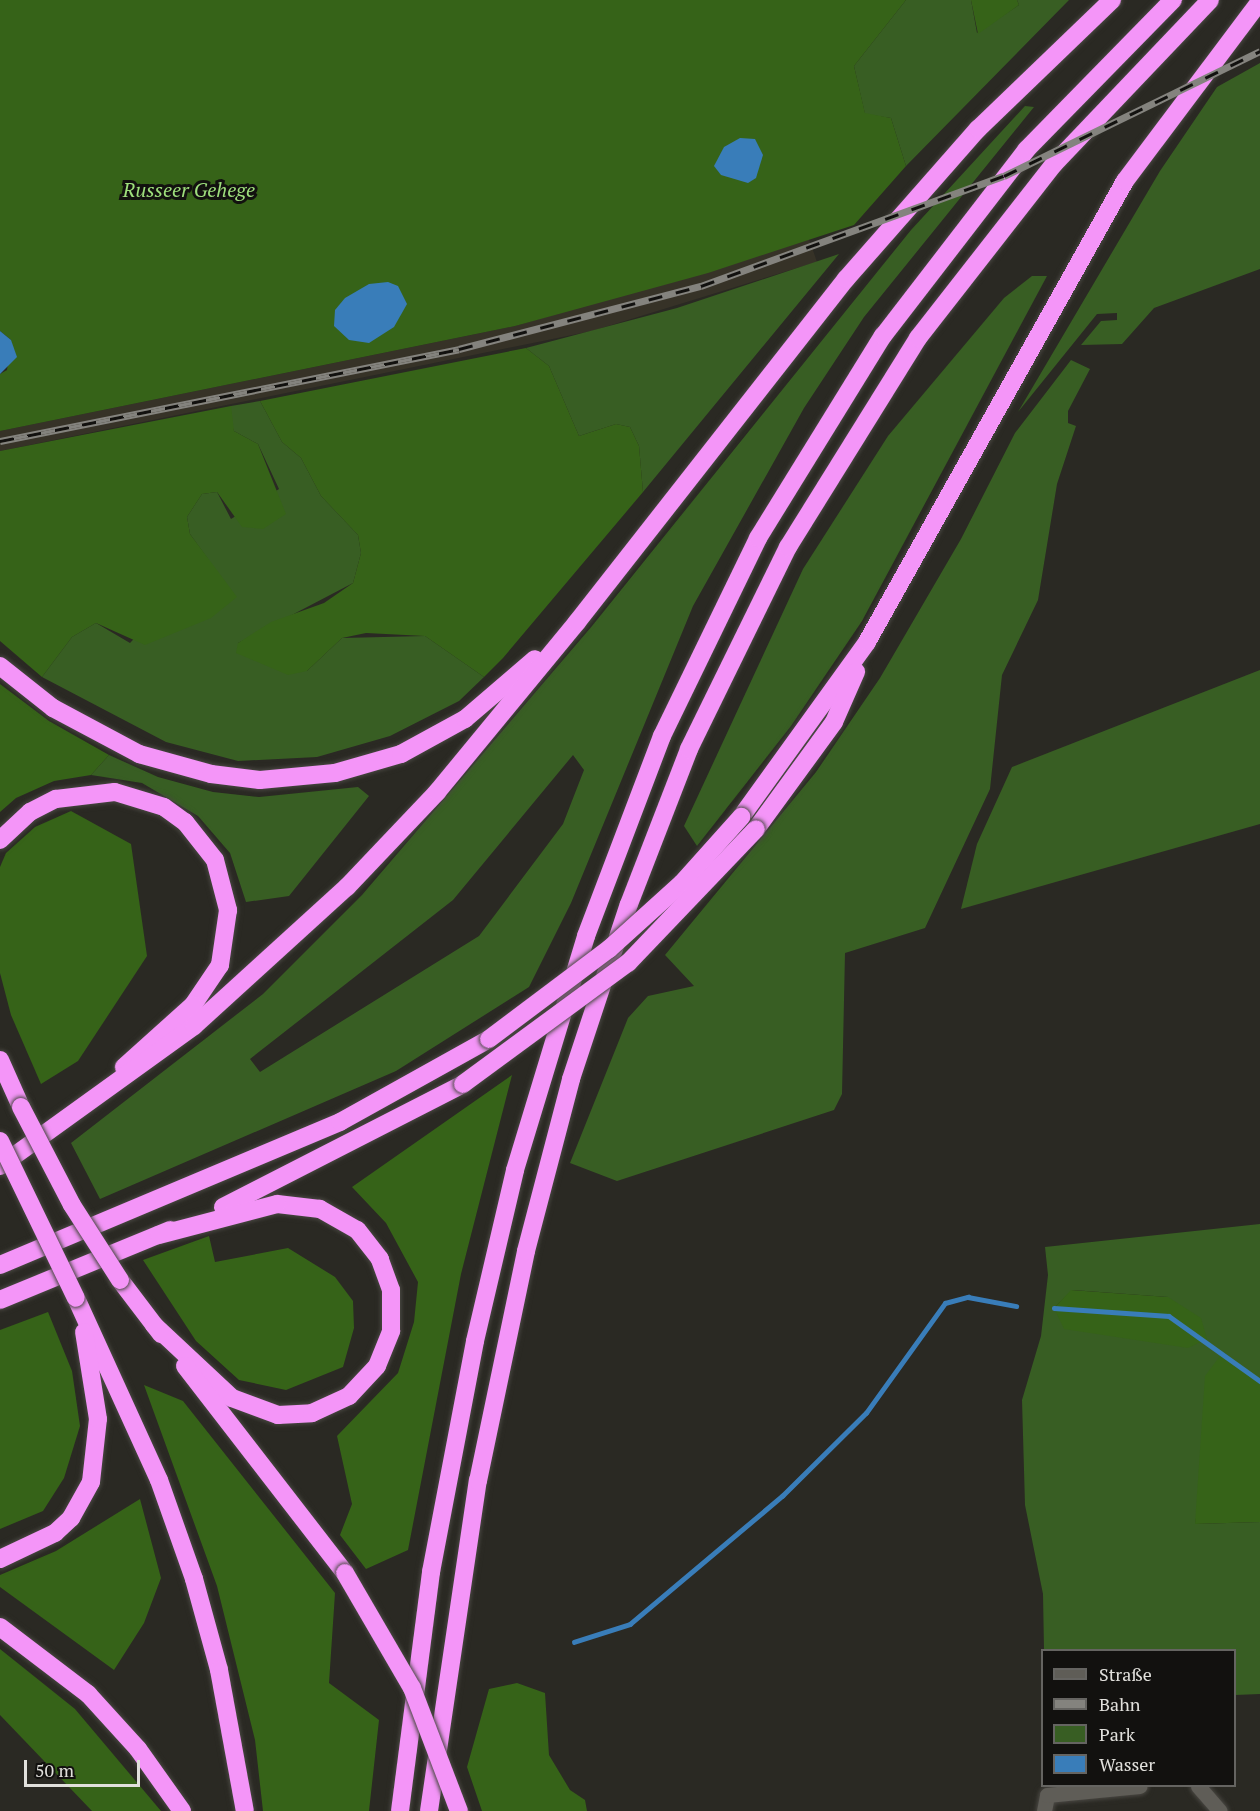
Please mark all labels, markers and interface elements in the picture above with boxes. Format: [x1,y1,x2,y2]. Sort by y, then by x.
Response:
park label: Russeer Gehege [123,177,255,201]
legend [1041,1649,1236,1787]
text: Straße [1099,1662,1152,1686]
text: Bahn [1099,1692,1140,1716]
text: Park [1099,1722,1135,1746]
scale bar [27,1748,142,1786]
text: Wasser [1099,1752,1155,1776]
text: 50 m [35,1758,74,1782]

